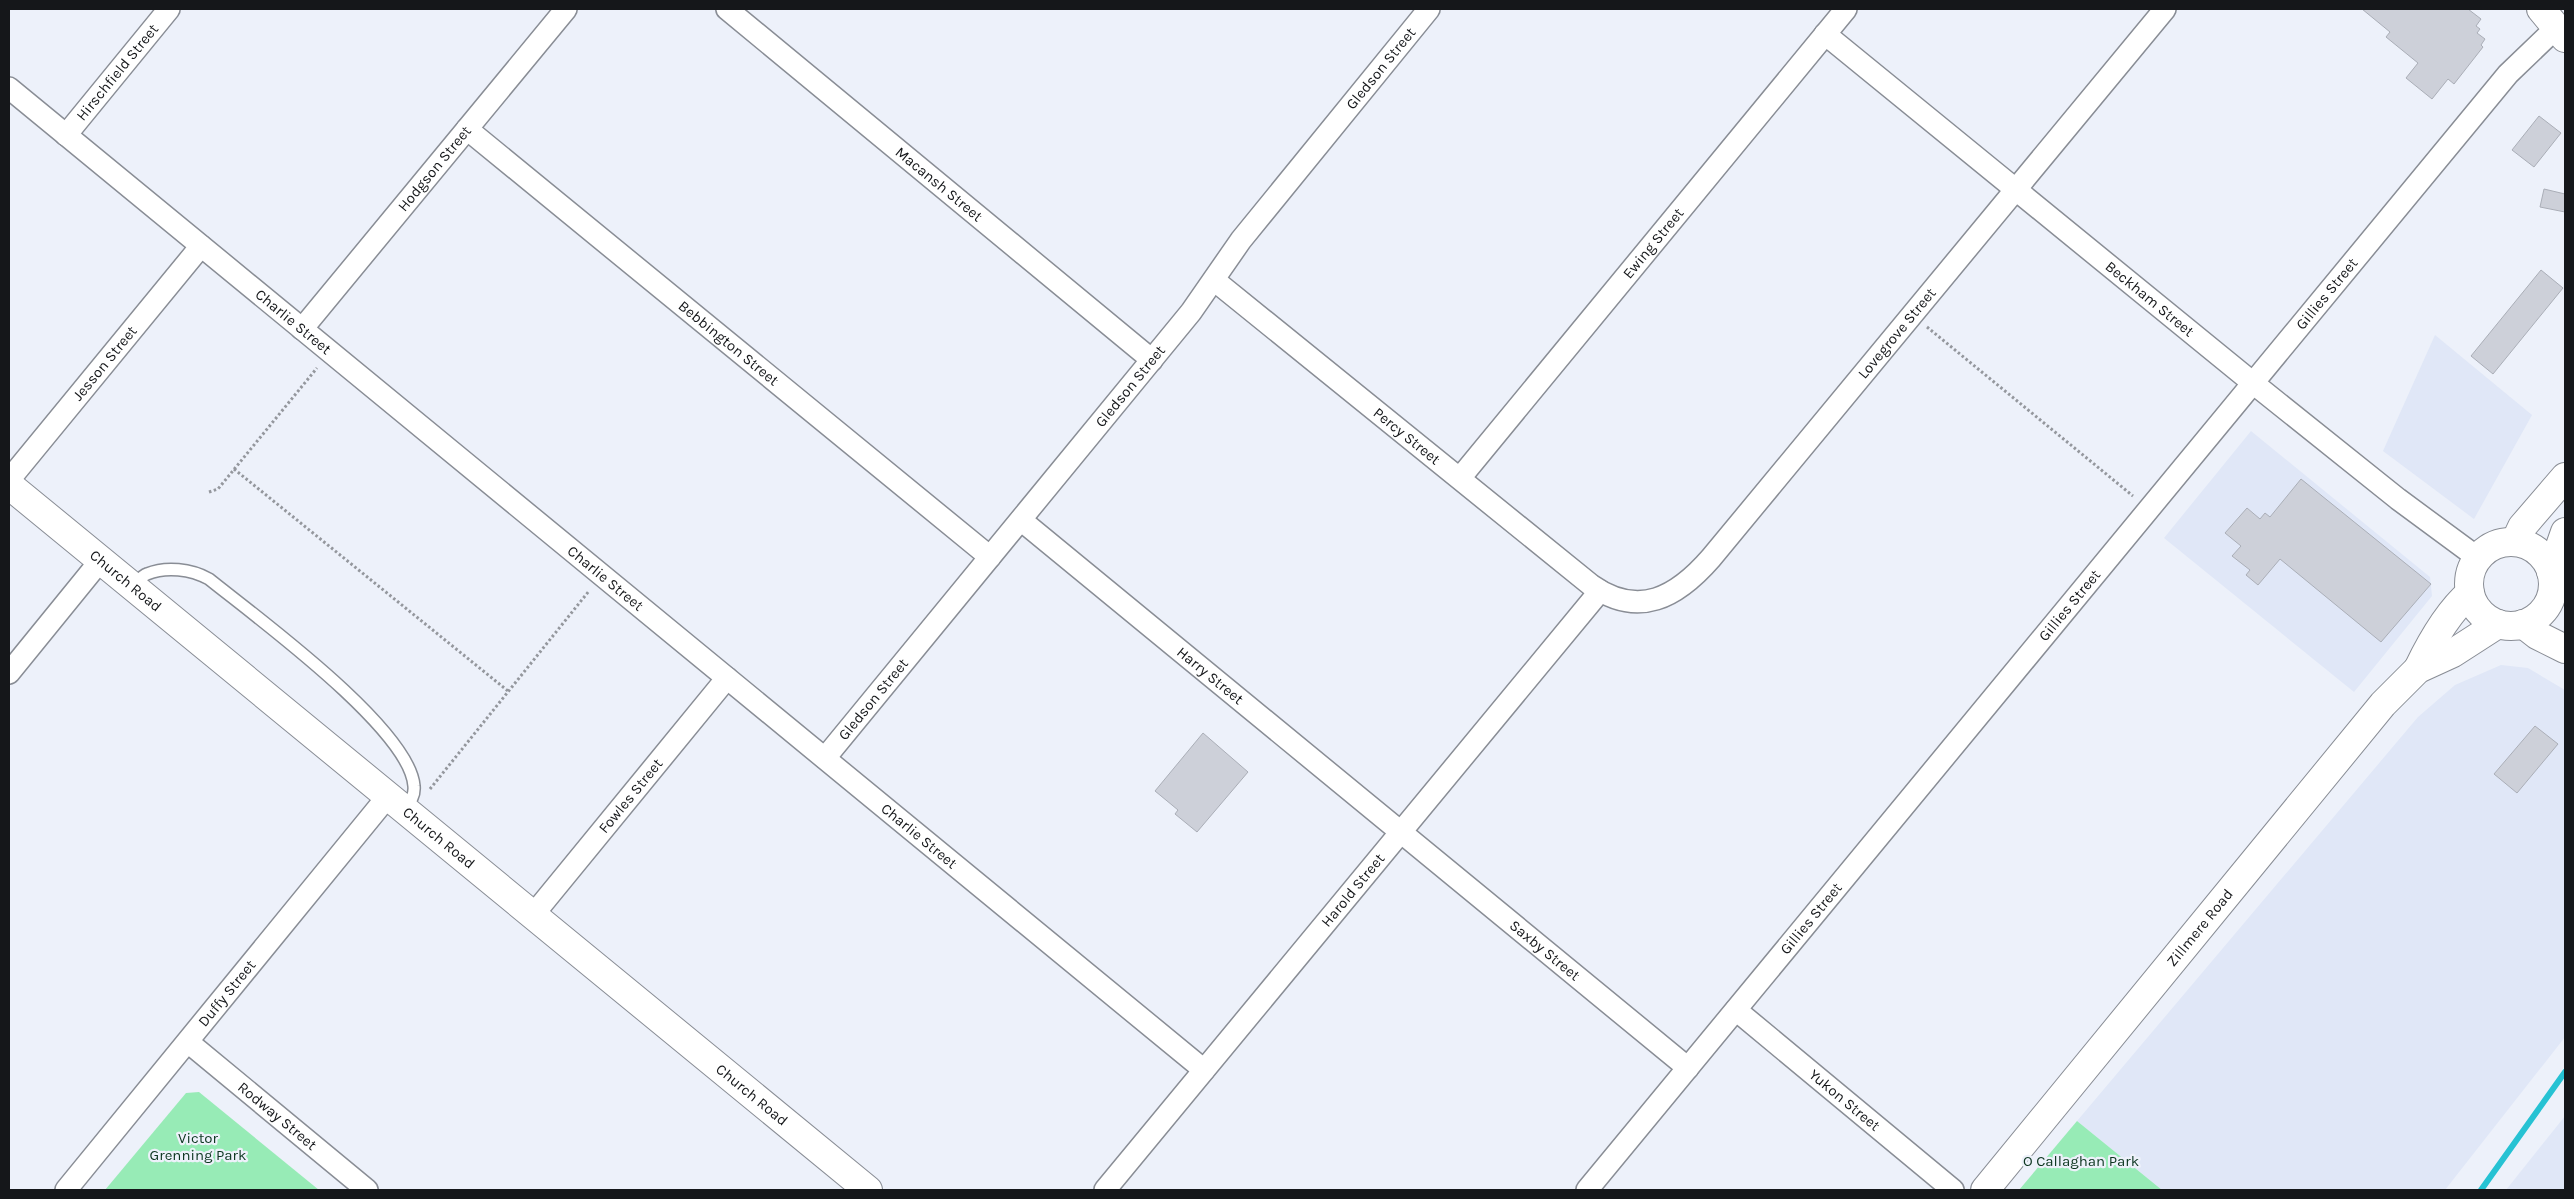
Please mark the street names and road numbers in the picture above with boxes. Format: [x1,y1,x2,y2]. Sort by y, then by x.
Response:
street label: Hirschfield Street [72,20,162,124]
street label: Gledson Street [1342,23,1420,113]
street label: Hodgson Street [394,122,475,215]
street label: Macansh Street [892,143,987,226]
street label: Ewing Street [1619,204,1688,282]
street label: Gillies Street [2292,254,2362,333]
street label: Beckham Street [2102,257,2198,341]
street label: Lovegrove Street [1854,284,1940,382]
street label: Charlie Street [252,285,335,358]
street label: Bebbington Street [675,297,783,390]
street label: Jesson Street [69,322,141,404]
street label: Gledson Street [1091,341,1169,431]
street label: Percy Street [1370,404,1444,469]
street label: Charlie Street [564,542,647,615]
street label: Church Road [86,546,165,616]
street label: Gillies Street [2035,566,2104,645]
street label: Harry Street [1173,643,1248,708]
street label: Gledson Street [834,654,912,744]
street label: Fowles Street [595,755,667,837]
street label: Charlie Street [877,799,961,873]
street label: Church Road [399,803,478,873]
street label: Harold Street [1317,850,1389,930]
street label: Gillies Street [1776,879,1846,958]
street label: Zillmere Road [2163,885,2237,970]
street label: Saxby Street [1506,916,1584,985]
street label: Duffy Street [194,956,260,1030]
street label: Church Road [712,1060,791,1129]
street label: Yukon Street [1805,1065,1884,1135]
street label: Rodway Street [234,1078,321,1154]

